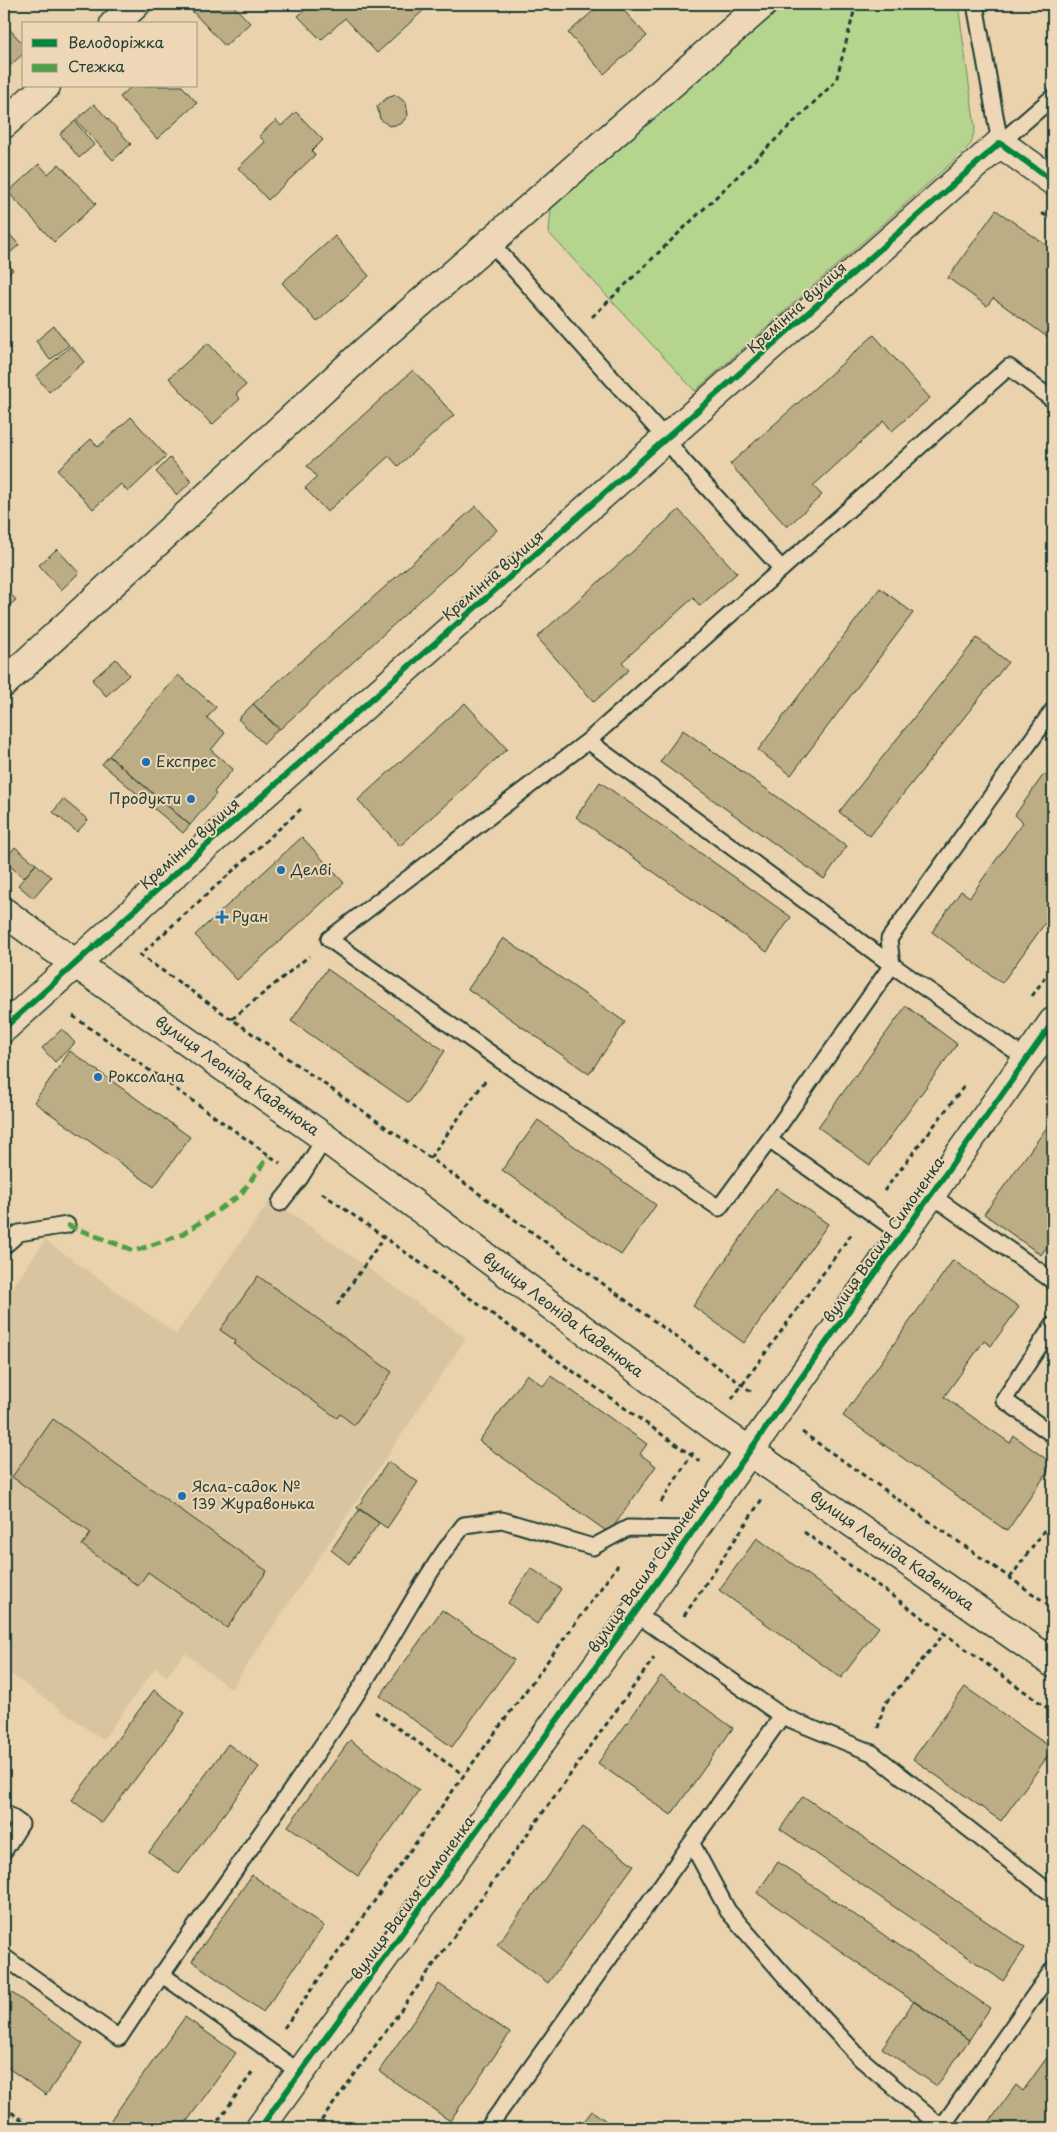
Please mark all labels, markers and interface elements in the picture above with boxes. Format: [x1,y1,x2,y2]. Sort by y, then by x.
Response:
legend [22,22,198,88]
text: Велодоріжка [68,30,164,53]
text: Стежка [68,54,125,77]
street label: Кремінна вулиця [741,256,851,358]
street label: Кремінна вулиця [436,524,548,625]
place label: Експрес [156,749,217,772]
marker: Експрес [140,756,152,768]
place label: Продукти [109,786,181,809]
street label: Кремінна вулиця [134,792,244,894]
marker: Продукти [185,793,197,805]
place label: Делві [290,857,332,880]
marker: Делві [275,864,287,876]
place label: Руан [232,904,268,927]
marker: Руан [216,911,228,923]
street label: вулиця Леоніда Каденюка [151,1009,325,1141]
place label: Роксолана [108,1064,185,1087]
marker: Роксолана [92,1071,104,1083]
street label: вулиця Василя Симоненка [817,1151,949,1327]
street label: вулиця Леоніда Каденюка [479,1246,650,1382]
place label: Ясла-садок № 139 Журавонька [192,1474,316,1514]
street label: вулиця Василя Симоненка [582,1481,714,1657]
street label: вулиця Леоніда Каденюка [806,1484,980,1616]
marker: Ясла-садок № 139 Журавонька [176,1490,188,1502]
street label: вулиця Василя Симоненка [344,1810,480,1984]

